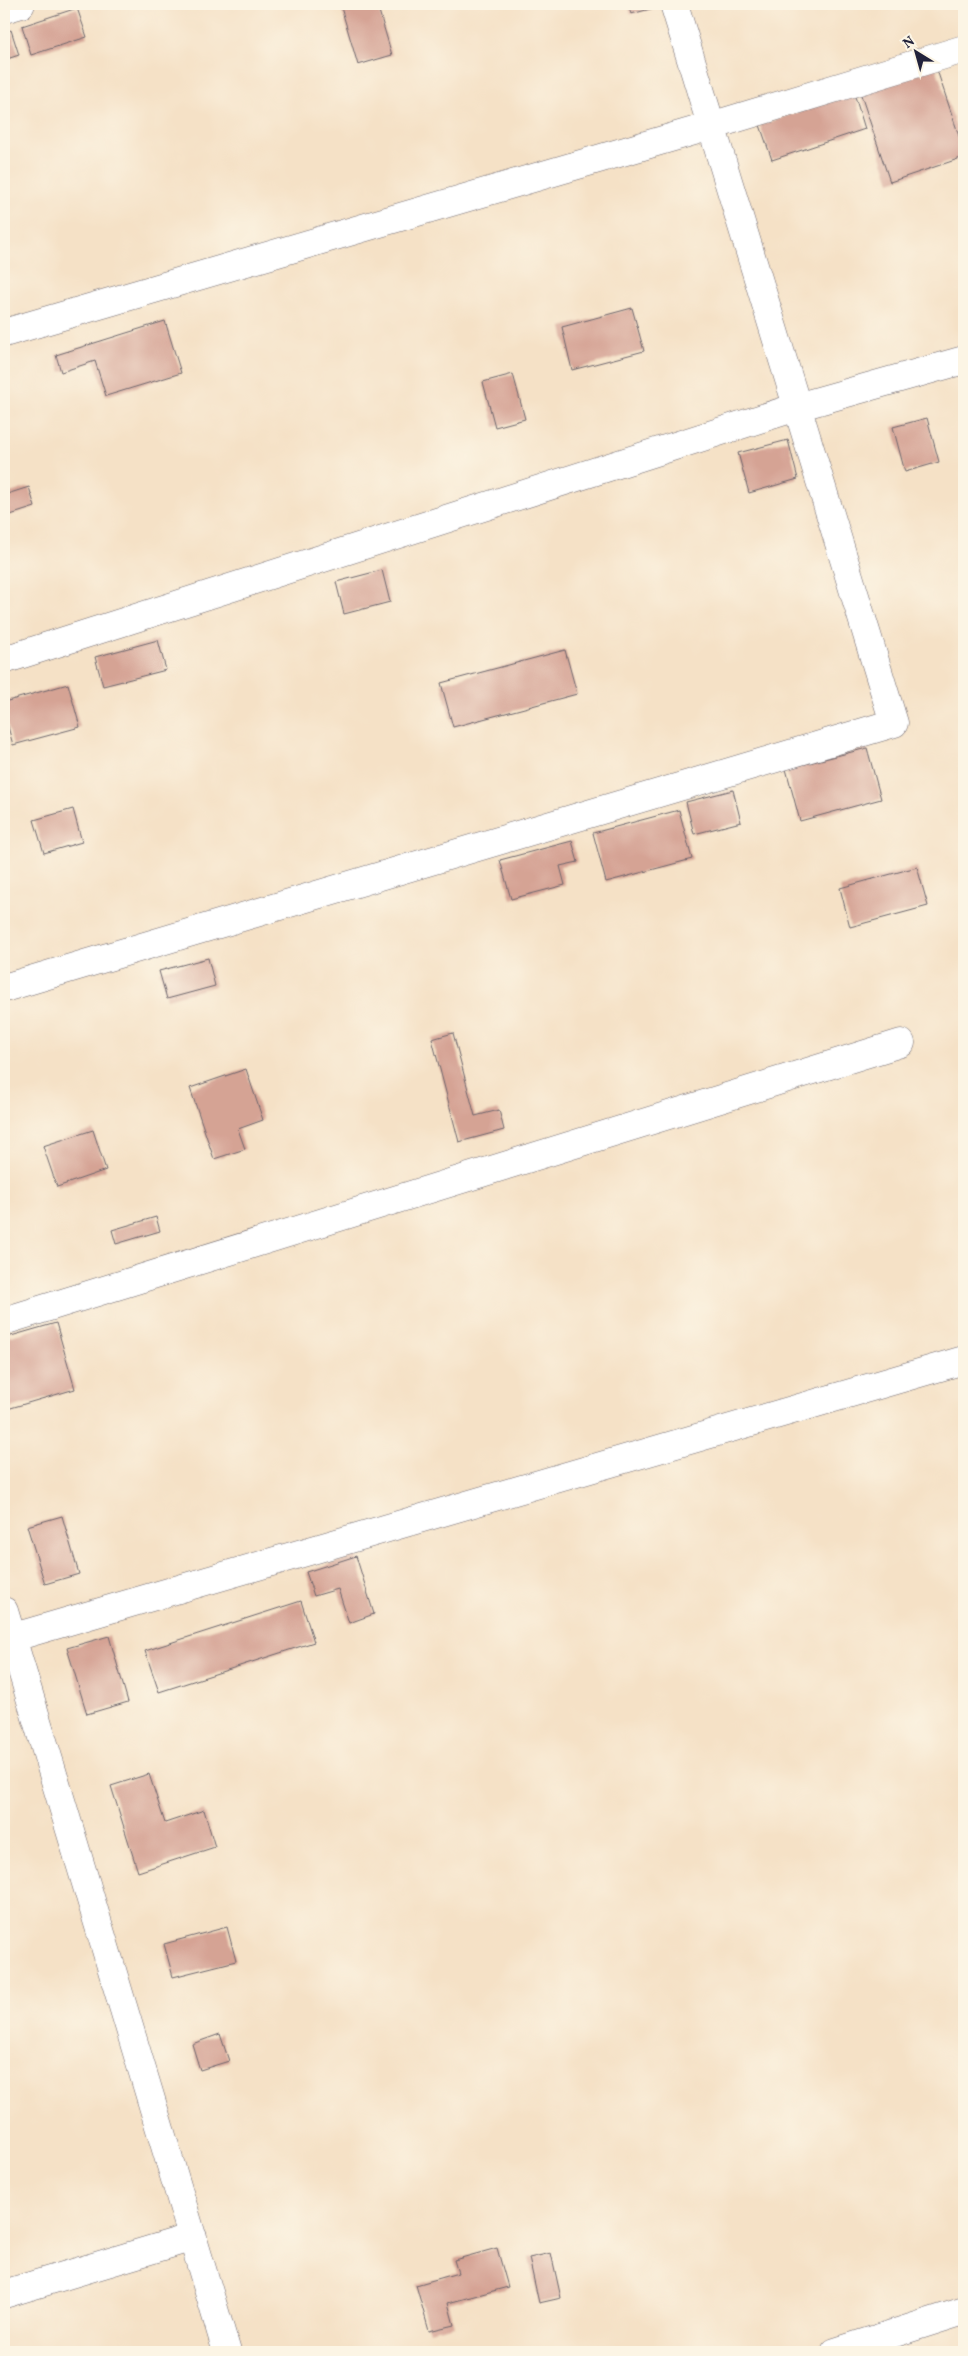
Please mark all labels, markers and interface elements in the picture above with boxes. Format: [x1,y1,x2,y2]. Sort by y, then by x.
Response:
north arrow [890,28,940,78]
text: N [899,32,919,53]

